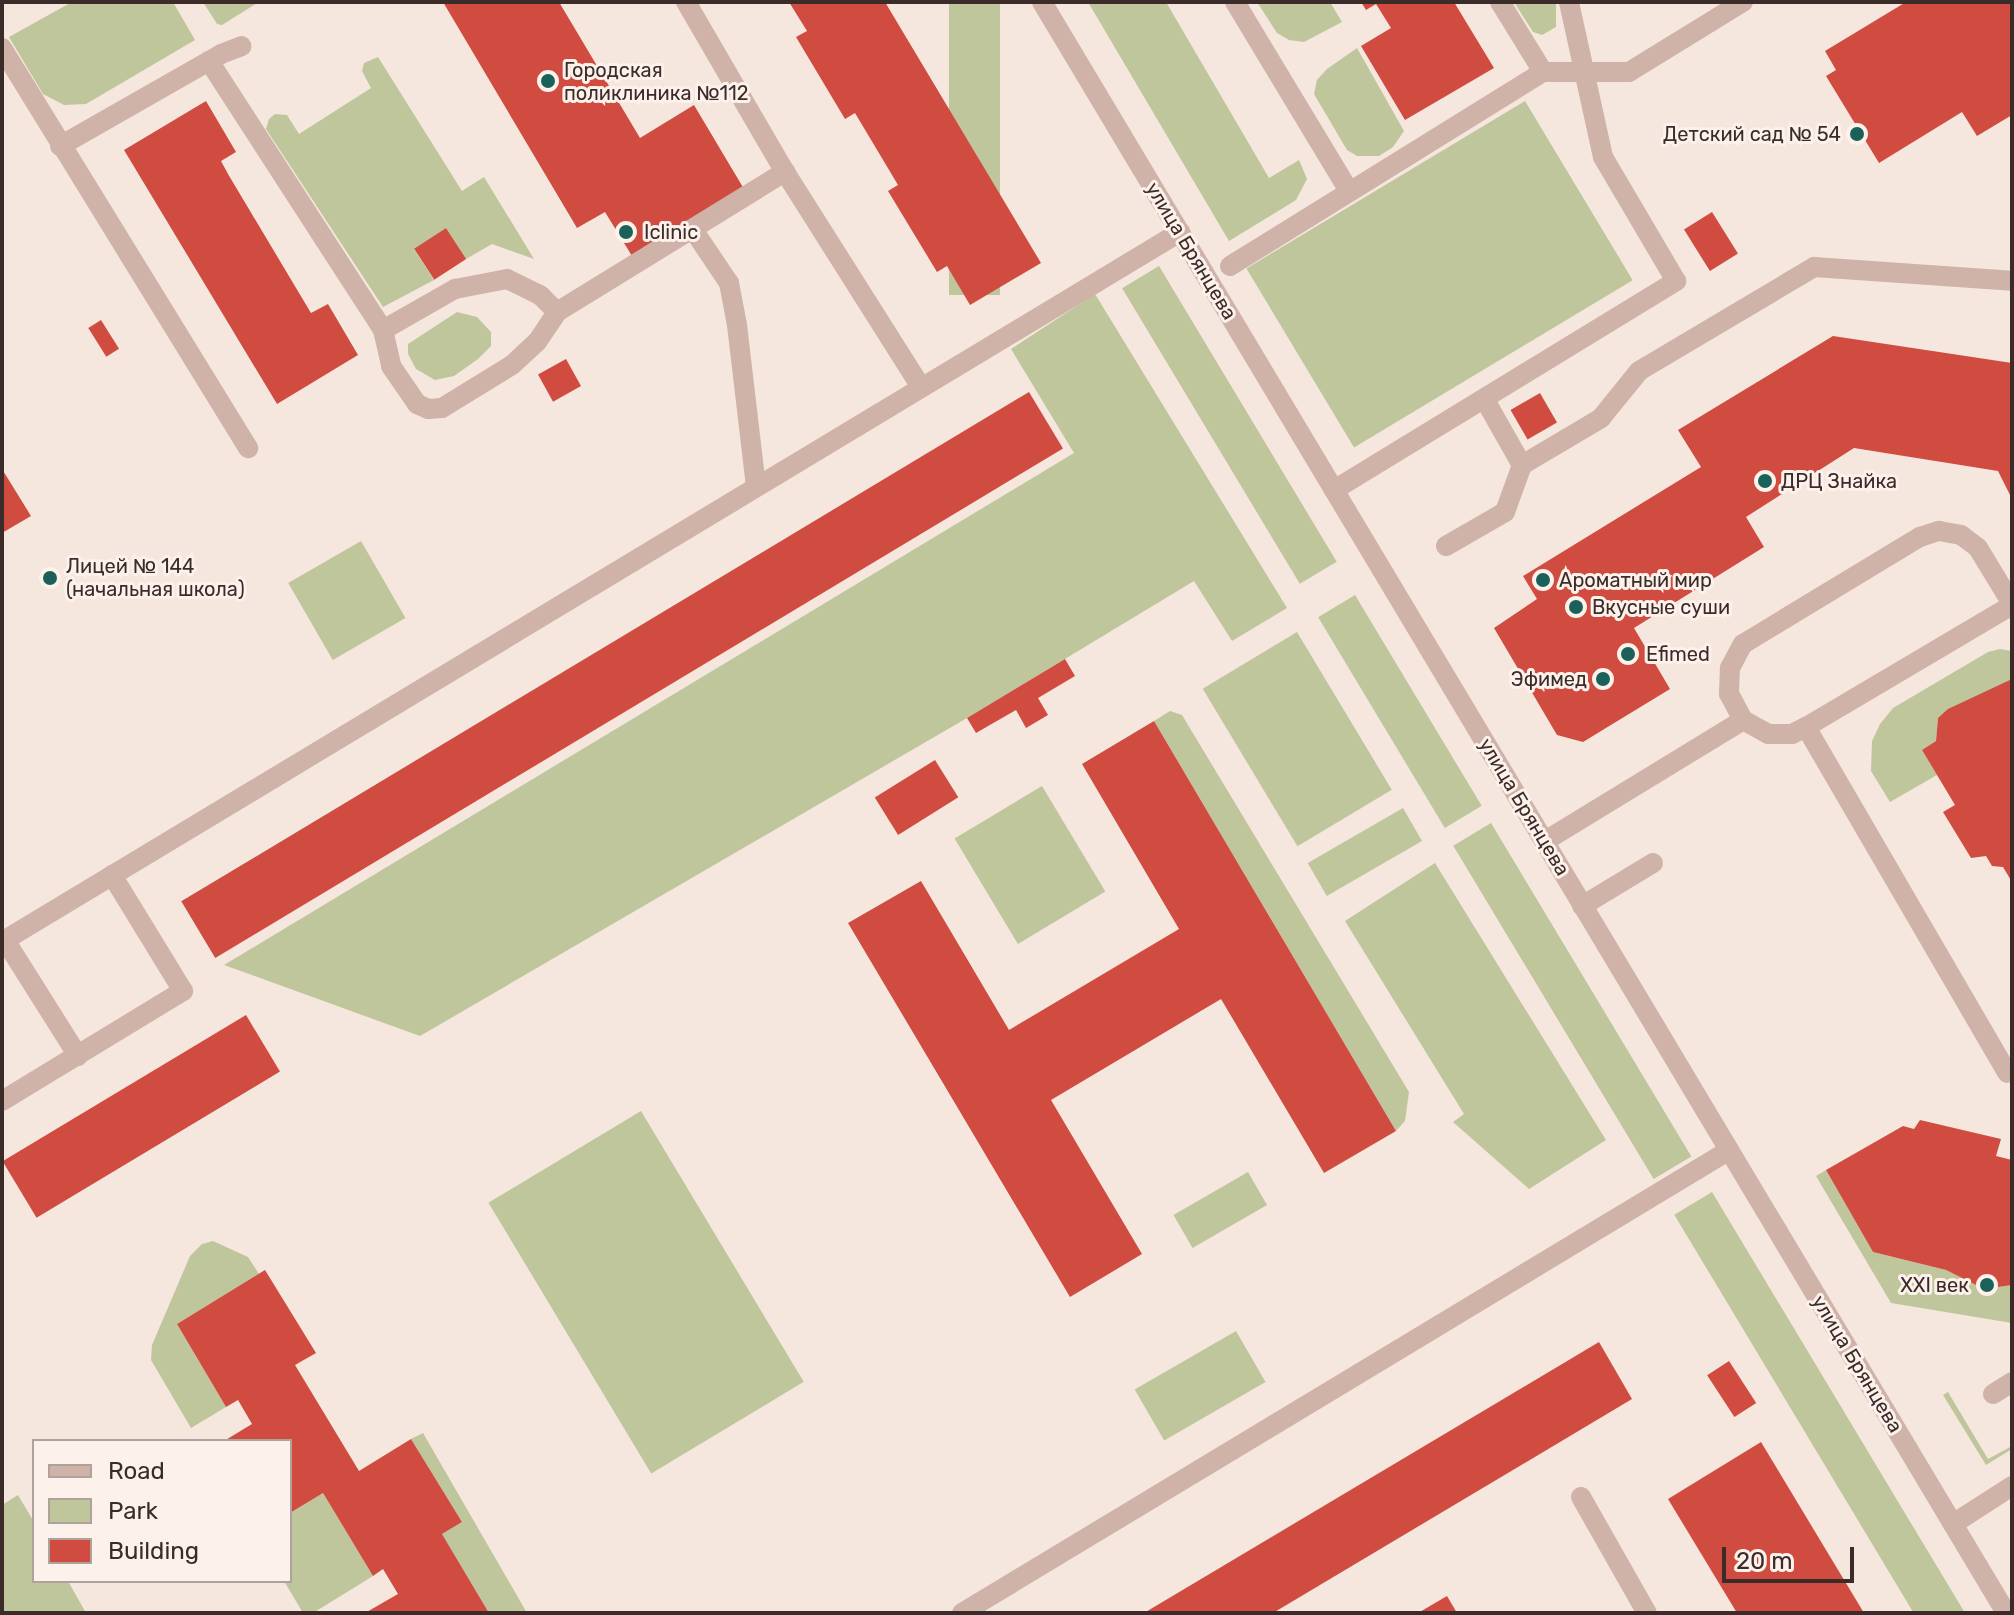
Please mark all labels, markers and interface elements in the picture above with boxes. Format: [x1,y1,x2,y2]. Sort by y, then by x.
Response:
place label: Городская поликлиника №112 [564,58,748,105]
marker: Городская поликлиника №112 [539,72,557,90]
place label: Детский сад № 54 [1663,122,1841,146]
marker: Детский сад № 54 [1848,125,1866,143]
street label: улица Брянцева [1141,178,1241,324]
place label: Iclinic [644,220,698,244]
marker: Iclinic [615,221,637,243]
place label: ДРЦ Знайка [1781,469,1897,493]
marker: ДРЦ Знайка [1756,472,1774,490]
place label: Лицей № 144 (начальная школа) [66,554,245,601]
place label: Ароматный мир [1559,568,1712,592]
marker: Лицей № 144 (начальная школа) [41,569,59,587]
marker: Ароматный мир [1534,571,1552,589]
place label: Вкусные суши [1592,595,1730,619]
marker: Вкусные суши [1567,598,1585,616]
place label: Efimed [1646,642,1710,666]
marker: Efimed [1617,643,1639,665]
place label: Эфимед [1511,667,1587,691]
marker: Эфимед [1594,670,1612,688]
street label: улица Брянцева [1474,734,1574,880]
place label: XXI век [1900,1273,1969,1297]
marker: XXI век [1976,1274,1998,1296]
street label: улица Брянцева [1807,1291,1907,1437]
legend [32,1439,292,1583]
text: Road [108,1457,165,1485]
text: Park [108,1497,158,1525]
scale bar [1726,1531,1858,1581]
text: Building [108,1537,199,1565]
text: 20 m [1736,1547,1793,1575]

